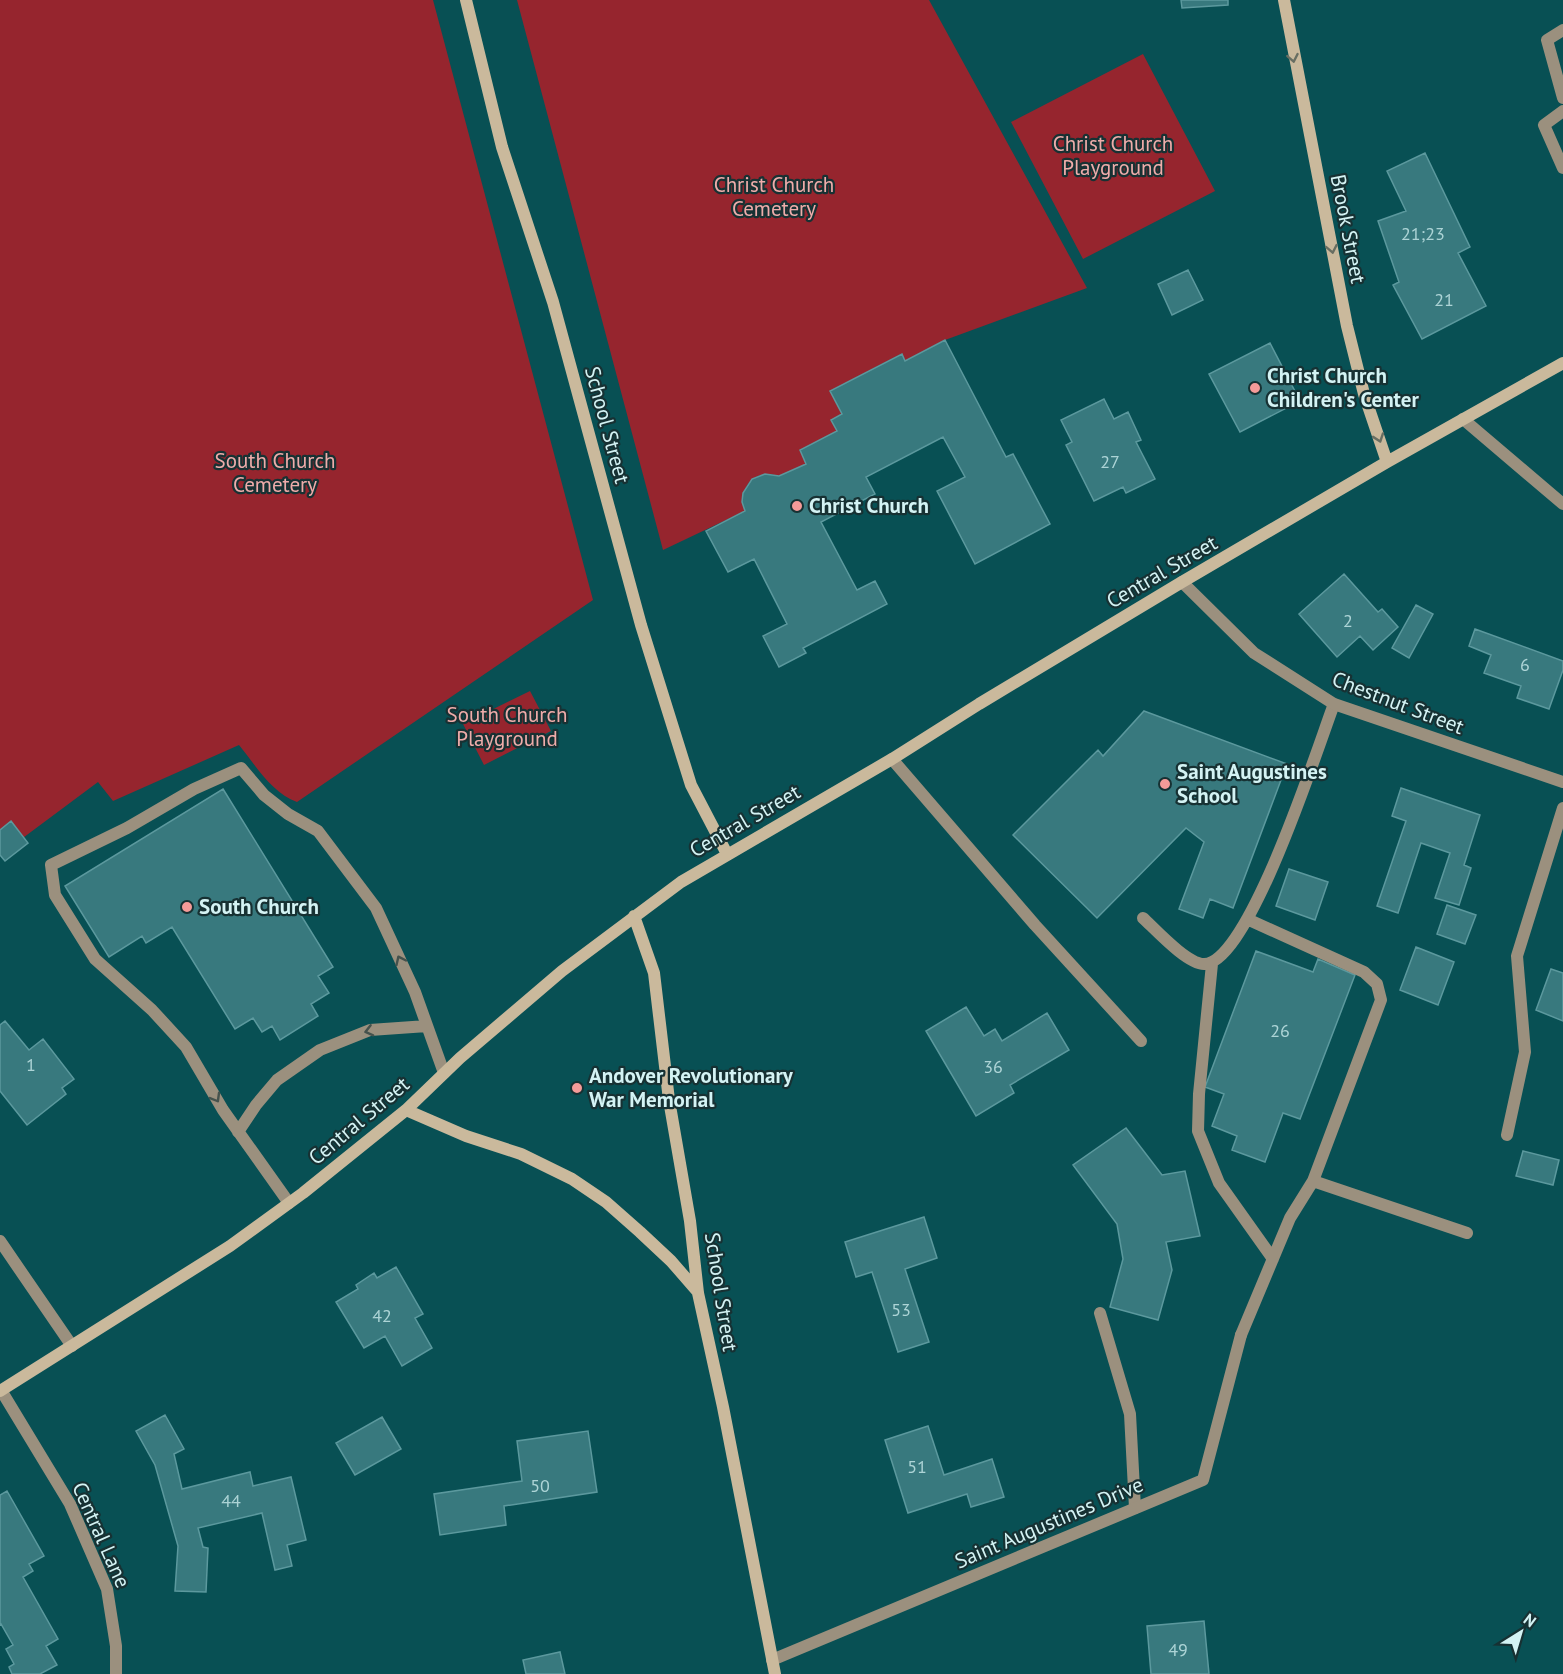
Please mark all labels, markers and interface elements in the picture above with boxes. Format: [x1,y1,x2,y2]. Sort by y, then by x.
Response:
one-way arrow [1287,53,1299,62]
park label: Christ Church Playground [1053,130,1173,181]
park label: Christ Church Cemetery [714,171,834,222]
street label: Brook Street [1325,172,1372,286]
house number: 21;23 [1401,222,1445,245]
one-way arrow [1325,243,1338,253]
house number: 21 [1434,288,1454,311]
place label: Christ Church Children's Center [1267,362,1420,413]
street label: School Street [579,363,636,486]
marker: Christ Church Children's Center [1248,381,1262,395]
one-way arrow [1371,432,1384,443]
park label: South Church Cemetery [215,447,335,498]
house number: 27 [1100,450,1120,473]
place label: Christ Church [809,492,929,519]
marker: Christ Church [790,499,804,513]
street label: Central Street [1102,529,1222,614]
house number: 2 [1343,609,1353,632]
house number: 6 [1520,653,1530,676]
street label: Chestnut Street [1328,665,1468,740]
park label: South Church Playground [447,701,567,752]
place label: Saint Augustines School [1177,758,1327,809]
marker: Saint Augustines School [1158,777,1172,791]
street label: Central Street [685,778,805,863]
place label: South Church [199,893,319,920]
marker: South Church [180,900,194,914]
one-way arrow [396,955,408,966]
house number: 26 [1270,1019,1290,1042]
one-way arrow [364,1024,374,1037]
house number: 1 [26,1053,36,1076]
house number: 36 [983,1055,1003,1078]
place label: Andover Revolutionary War Memorial [589,1062,794,1113]
street label: Central Street [303,1071,415,1171]
marker: Andover Revolutionary War Memorial [570,1081,584,1095]
one-way arrow [208,1092,220,1102]
street label: School Street [699,1231,744,1353]
house number: 53 [891,1298,911,1321]
house number: 42 [372,1304,392,1327]
house number: 51 [907,1455,927,1478]
street label: Saint Augustines Drive [950,1471,1147,1574]
house number: 50 [530,1474,550,1497]
street label: Central Lane [66,1478,137,1592]
house number: 44 [221,1489,241,1512]
north arrow [1491,1602,1551,1662]
text: N [1520,1609,1540,1631]
house number: 49 [1168,1638,1188,1661]

